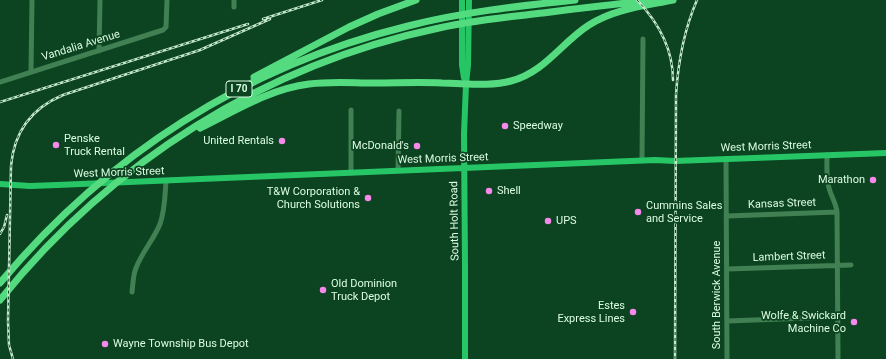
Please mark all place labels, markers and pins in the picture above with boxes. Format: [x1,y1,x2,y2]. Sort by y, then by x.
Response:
place label: Speedway [513,119,563,133]
marker: Speedway [500,121,510,131]
place label: Penske Truck Rental [64,132,125,158]
place label: United Rentals [203,134,274,148]
marker: United Rentals [277,136,287,146]
place label: McDonald's [352,139,409,153]
marker: Penske Truck Rental [51,140,61,150]
marker: McDonald's [412,141,422,151]
place label: Marathon [818,173,865,187]
marker: Marathon [868,175,878,185]
place label: Shell [497,184,521,198]
place label: T&W Corporation & Church Solutions [267,185,360,211]
marker: Shell [484,186,494,196]
marker: T&W Corporation & Church Solutions [363,193,373,203]
place label: Cummins Sales and Service [646,199,722,225]
marker: Cummins Sales and Service [633,207,643,217]
place label: UPS [556,214,577,228]
marker: UPS [543,216,553,226]
place label: Old Dominion Truck Depot [331,277,397,303]
marker: Old Dominion Truck Depot [318,285,328,295]
place label: Estes Express Lines [557,299,625,325]
marker: Estes Express Lines [628,307,638,317]
place label: Wolfe & Swickard Machine Co [761,309,846,335]
marker: Wolfe & Swickard Machine Co [849,317,859,327]
place label: Wayne Township Bus Depot [113,337,249,351]
marker: Wayne Township Bus Depot [100,339,110,349]

